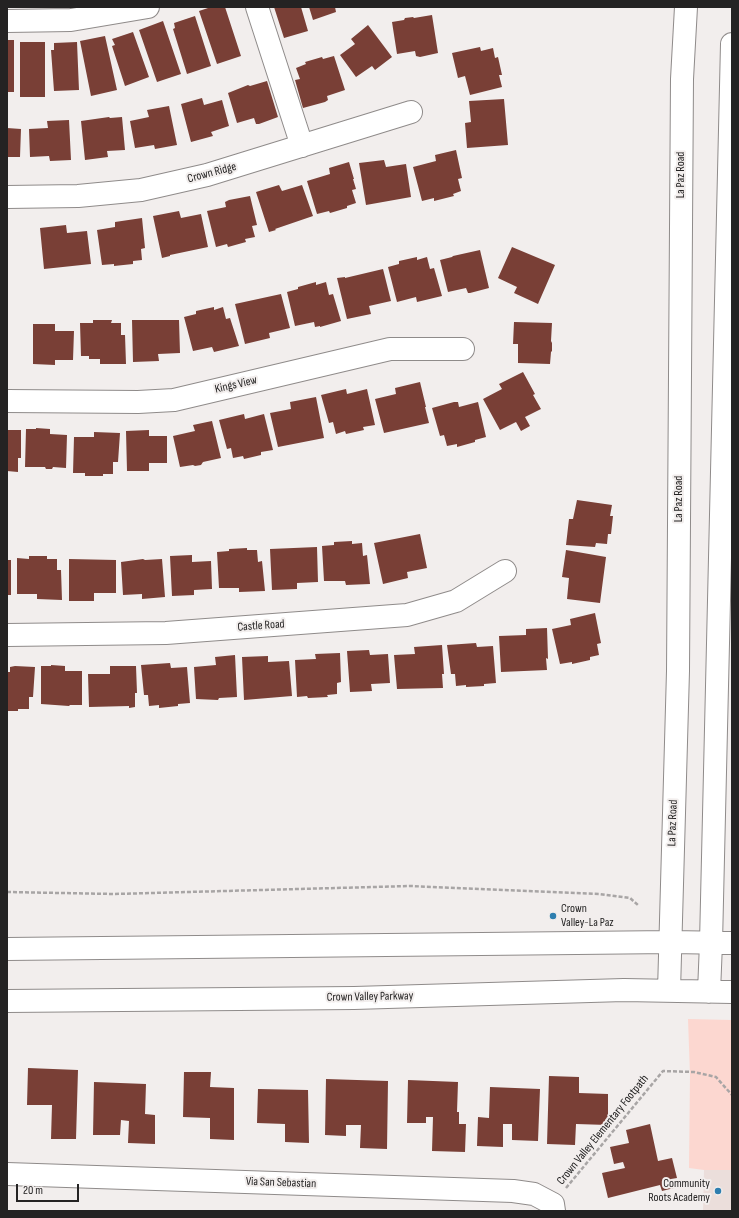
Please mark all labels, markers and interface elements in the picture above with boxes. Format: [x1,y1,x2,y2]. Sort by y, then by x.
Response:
street label: La Paz Road [674,152,688,198]
street label: Crown Ridge [186,160,238,186]
street label: Kings View [213,373,259,397]
street label: La Paz Road [672,476,686,522]
street label: Castle Road [237,617,285,635]
street label: La Paz Road [665,799,681,847]
place label: Crown Valley-La Paz [561,902,614,930]
marker: Crown Valley-La Paz [548,911,558,921]
street label: Crown Valley Parkway [327,989,413,1005]
street label: Crown Valley Elementary Footpath [554,1072,652,1188]
street label: Via San Sebastian [246,1175,316,1191]
scale bar [18,1176,81,1202]
place label: Community Roots Academy [648,1177,710,1205]
text: 20 m [23,1183,43,1198]
marker: Community Roots Academy [713,1186,723,1196]

